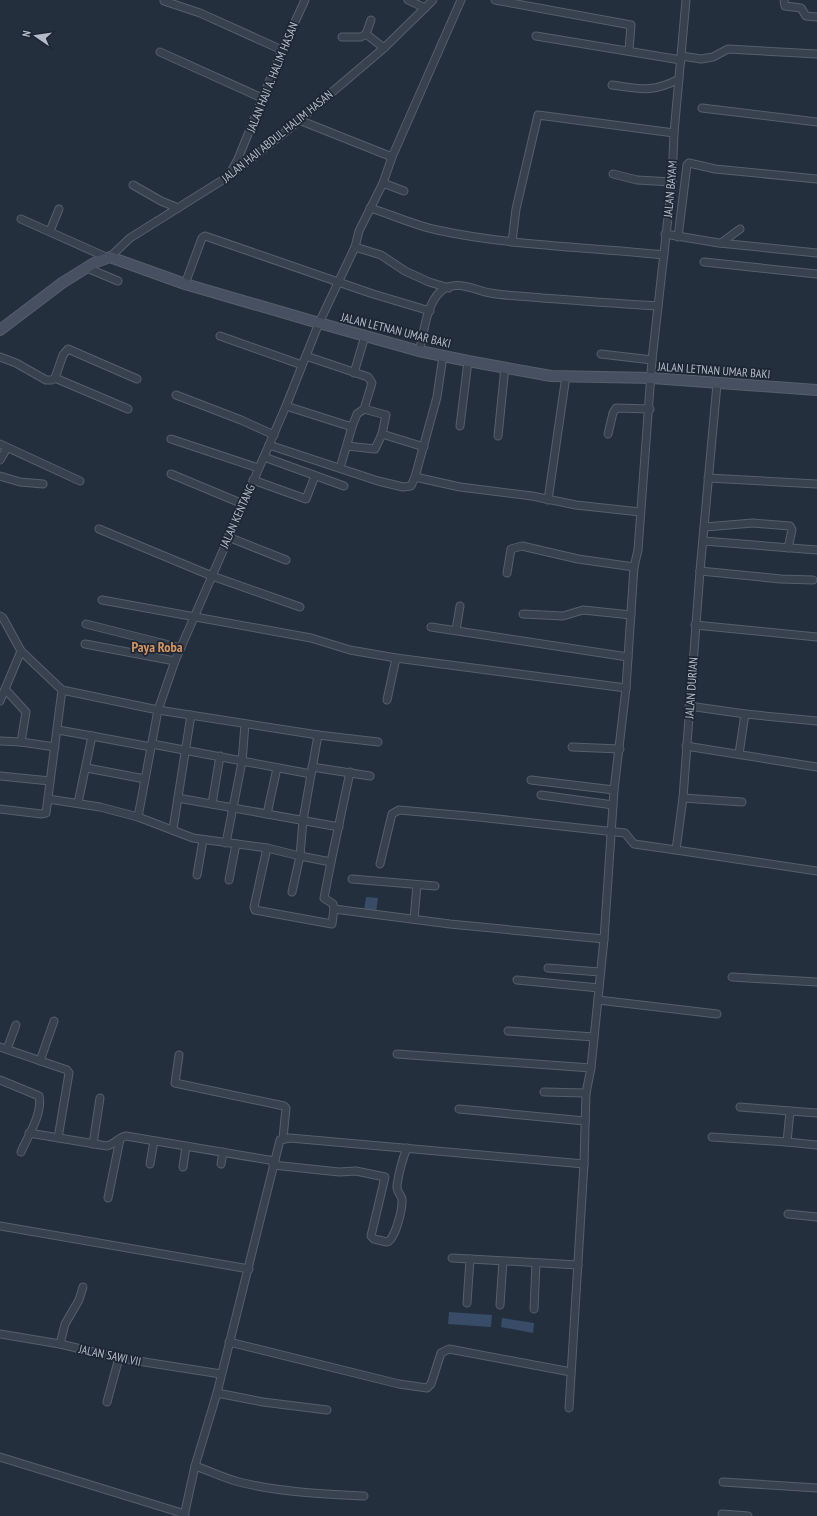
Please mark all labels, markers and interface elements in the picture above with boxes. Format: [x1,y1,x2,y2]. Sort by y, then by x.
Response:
north arrow [16,16,56,56]
street label: JALAN HAJI A. HALIM HASAN [243,20,301,135]
text: N [19,29,34,38]
street label: JALAN HAJI ABDUL HALIM HASAN [218,87,336,186]
street label: JALAN BAYAM [660,160,680,219]
street label: JALAN LETNAN UMAR BAKI [338,309,453,351]
street label: JALAN LETNAN UMAR BAKI [656,359,771,381]
street label: JALAN KENTANG [216,482,258,551]
district label: Paya Roba [131,638,183,656]
street label: JALAN DURIAN [681,657,701,720]
street label: JALAN SAWI VII [77,1341,142,1369]

